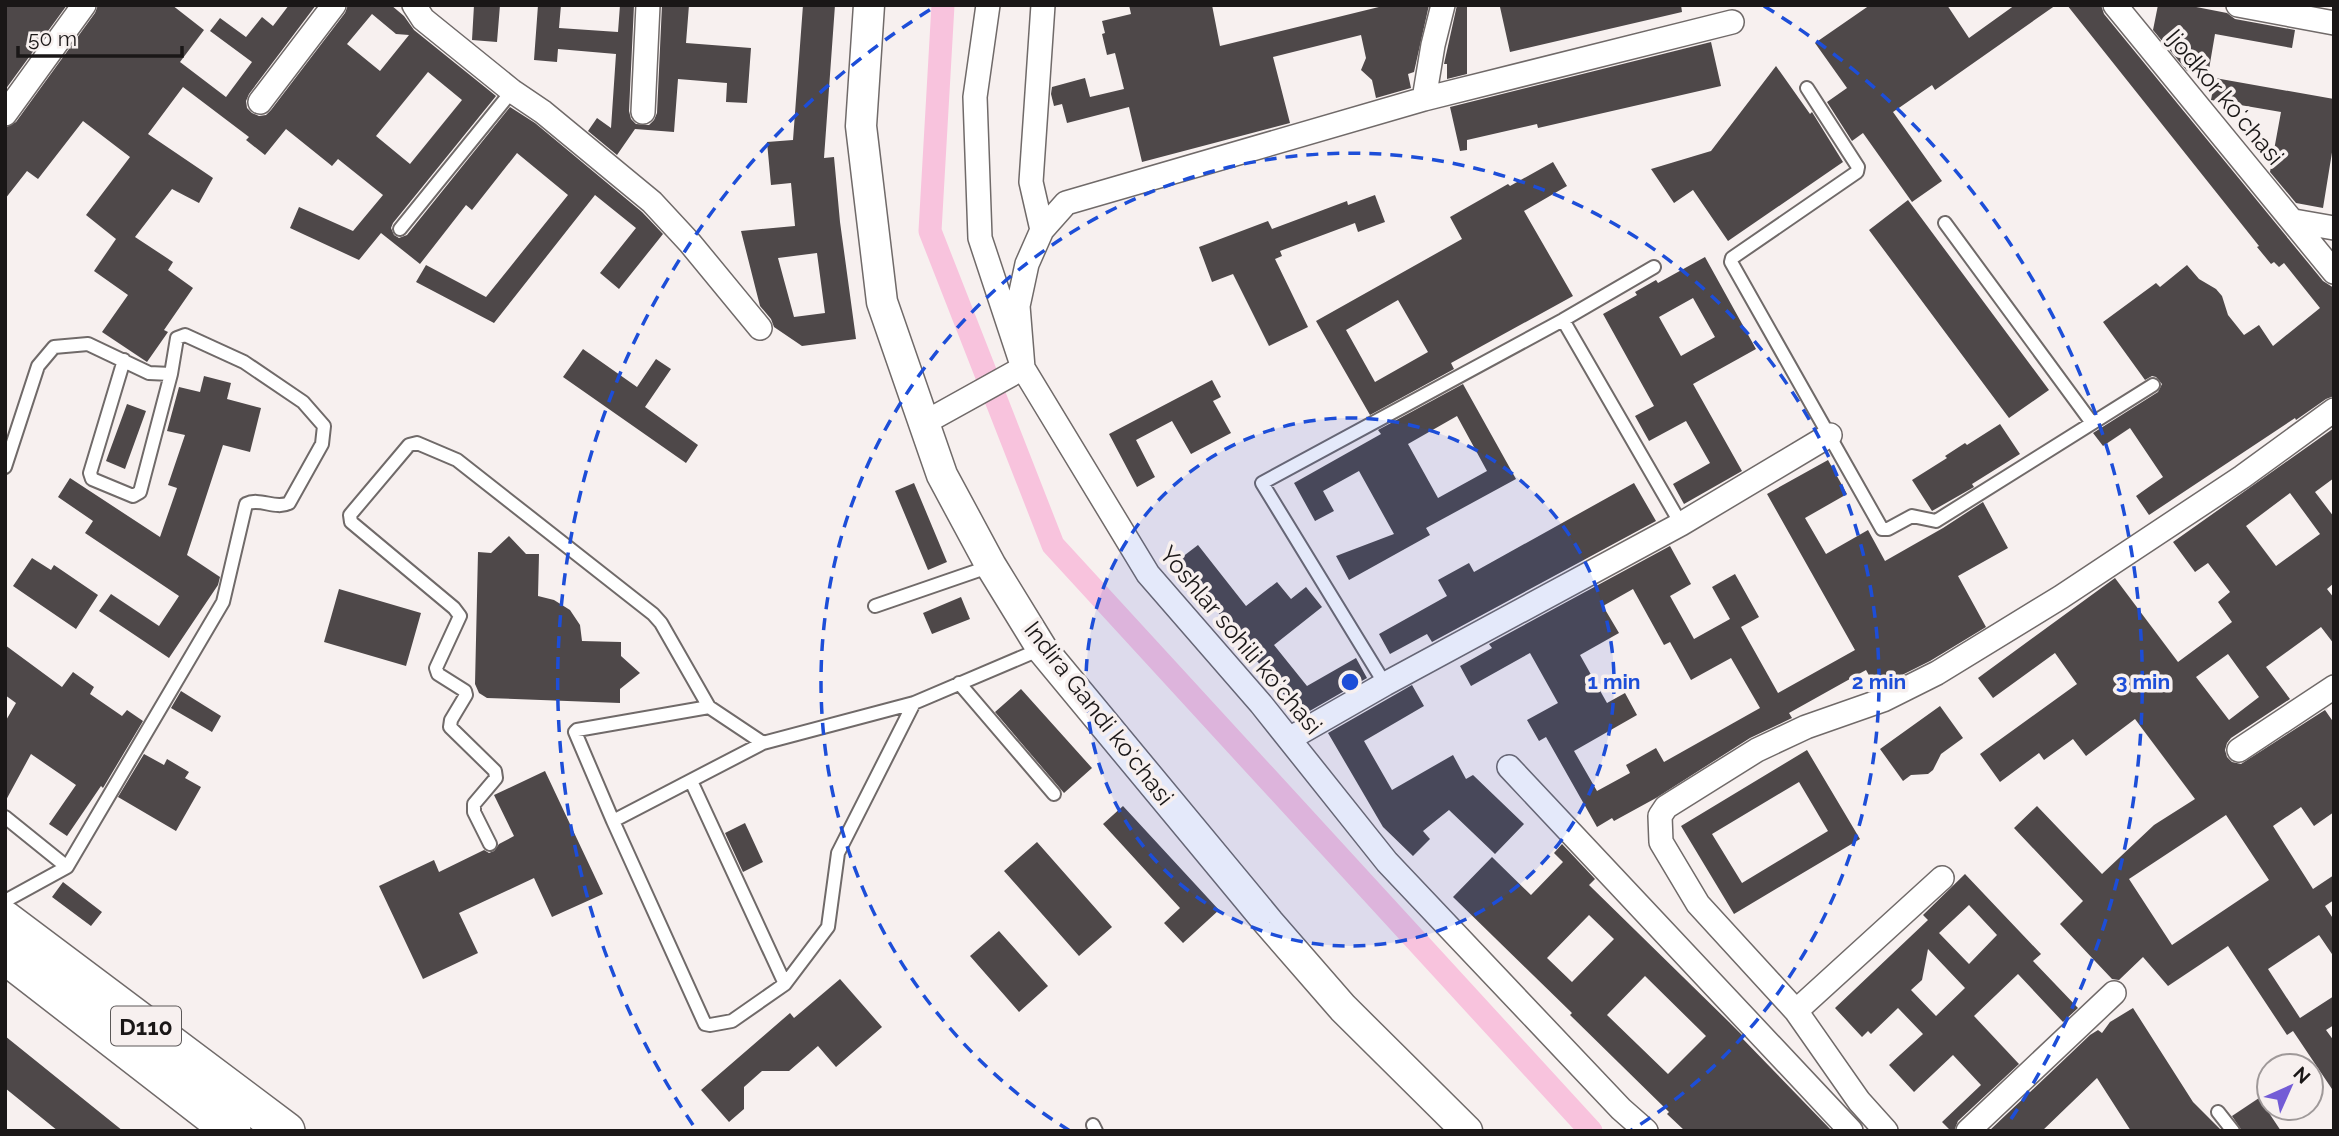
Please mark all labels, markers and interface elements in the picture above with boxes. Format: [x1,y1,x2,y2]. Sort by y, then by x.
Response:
scale bar [18,14,182,58]
street label: Ijodkor koʻchasi [2160,23,2290,171]
text: 50 m [28,26,77,51]
street label: Yoshlar sohili koʻchasi [1154,540,1328,740]
street label: Indira Gandi koʻchasi [1018,615,1180,811]
text: 1 min [1587,669,1641,694]
text: 2 min [1852,669,1906,694]
text: 3 min [2116,669,2170,694]
centre of rings [1338,670,1362,694]
road number: D110 [111,1007,181,1046]
north arrow [2255,1052,2325,1122]
text: N [2289,1062,2315,1088]

